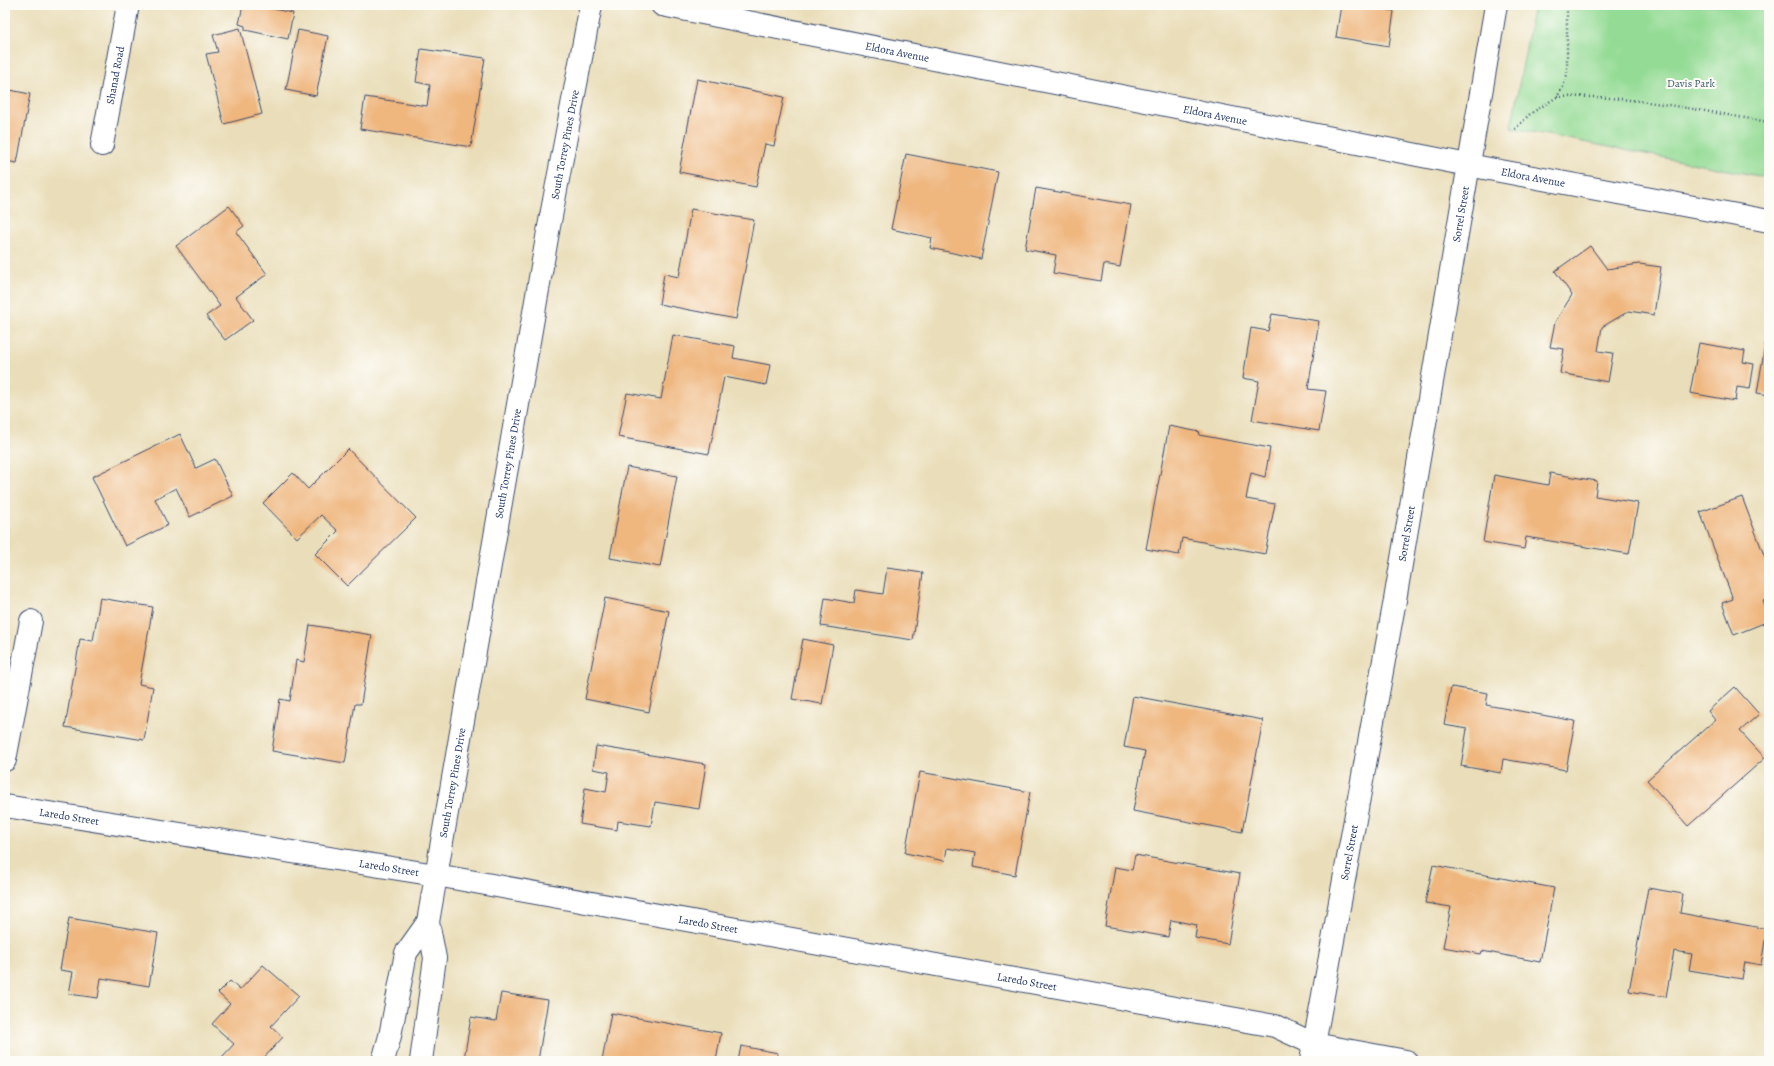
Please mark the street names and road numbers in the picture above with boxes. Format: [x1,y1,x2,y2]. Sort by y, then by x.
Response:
street label: Eldora Avenue [864,38,931,65]
street label: Shanad Road [102,45,128,106]
street label: South Torrey Pines Drive [547,88,582,201]
street label: Eldora Avenue [1182,101,1249,129]
street label: Eldora Avenue [1500,164,1566,190]
street label: Sorrel Street [1448,185,1473,243]
street label: South Torrey Pines Drive [491,407,525,520]
street label: Sorrel Street [1394,504,1418,563]
street label: South Torrey Pines Drive [435,727,469,839]
street label: Laredo Street [38,804,101,829]
street label: Sorrel Street [1337,823,1361,882]
street label: Laredo Street [358,855,421,880]
street label: Laredo Street [677,911,740,937]
street label: Laredo Street [996,969,1058,994]

